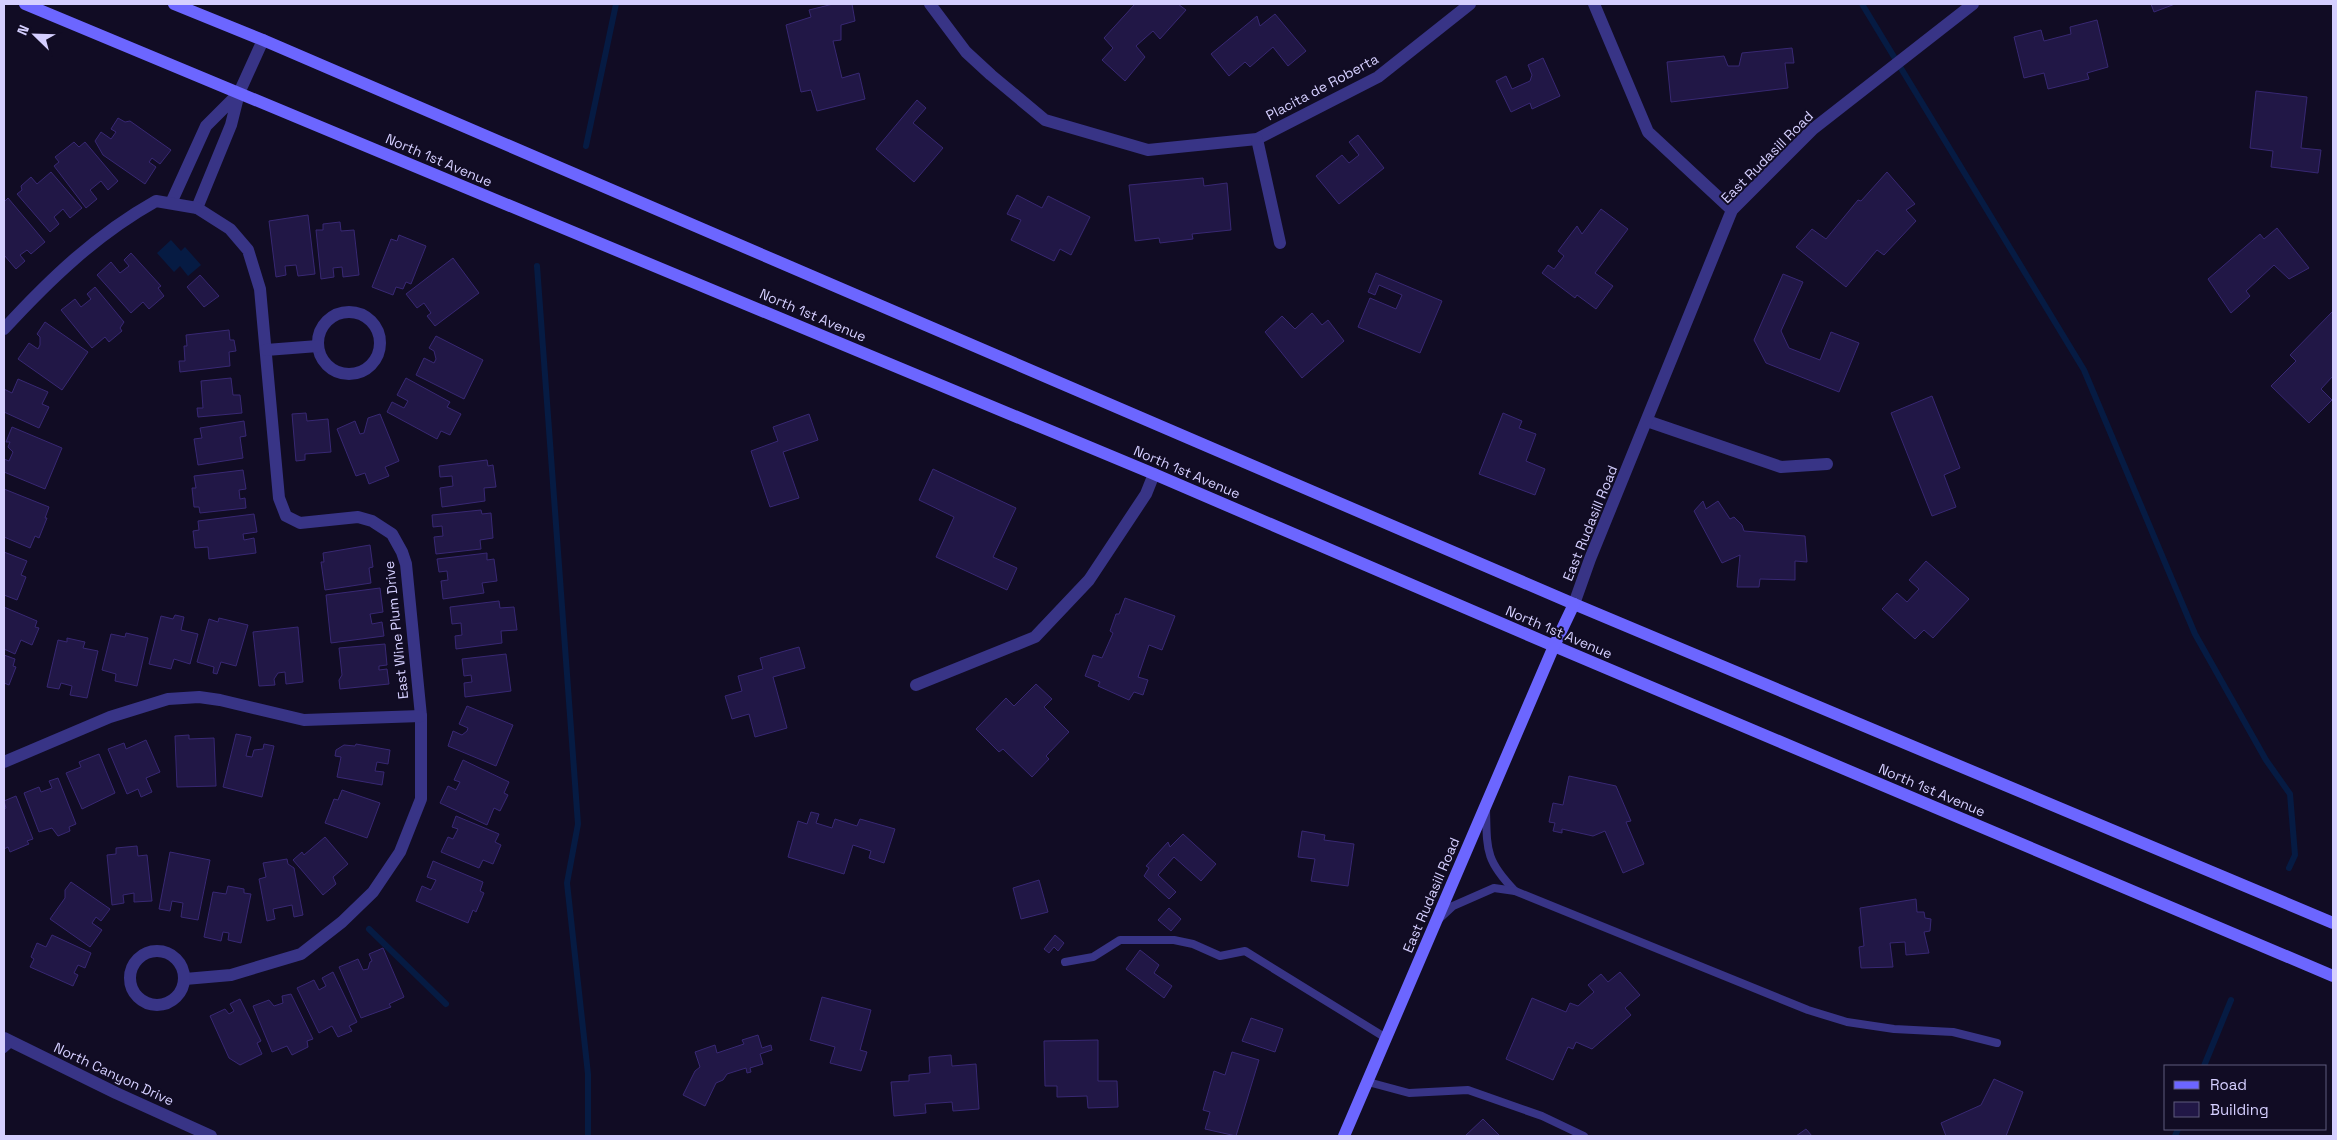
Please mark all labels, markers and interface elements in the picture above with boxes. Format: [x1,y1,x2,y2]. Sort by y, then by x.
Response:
north arrow [10,10,60,60]
text: N [13,22,33,38]
street label: Placita de Roberta [1263,50,1381,124]
street label: East Rudasill Road [1717,107,1817,207]
street label: North 1st Avenue [383,129,495,191]
street label: North 1st Avenue [757,284,869,346]
street label: North 1st Avenue [1131,441,1243,503]
street label: East Rudasill Road [1559,463,1621,583]
street label: East Wine Plum Drive [380,560,412,700]
street label: North 1st Avenue [1503,601,1615,663]
street label: North 1st Avenue [1876,759,1988,821]
street label: East Rudasill Road [1399,835,1463,955]
street label: North Canyon Drive [51,1038,177,1110]
legend [2164,1065,2327,1130]
text: Road [2210,1075,2247,1094]
text: Building [2210,1100,2269,1119]

